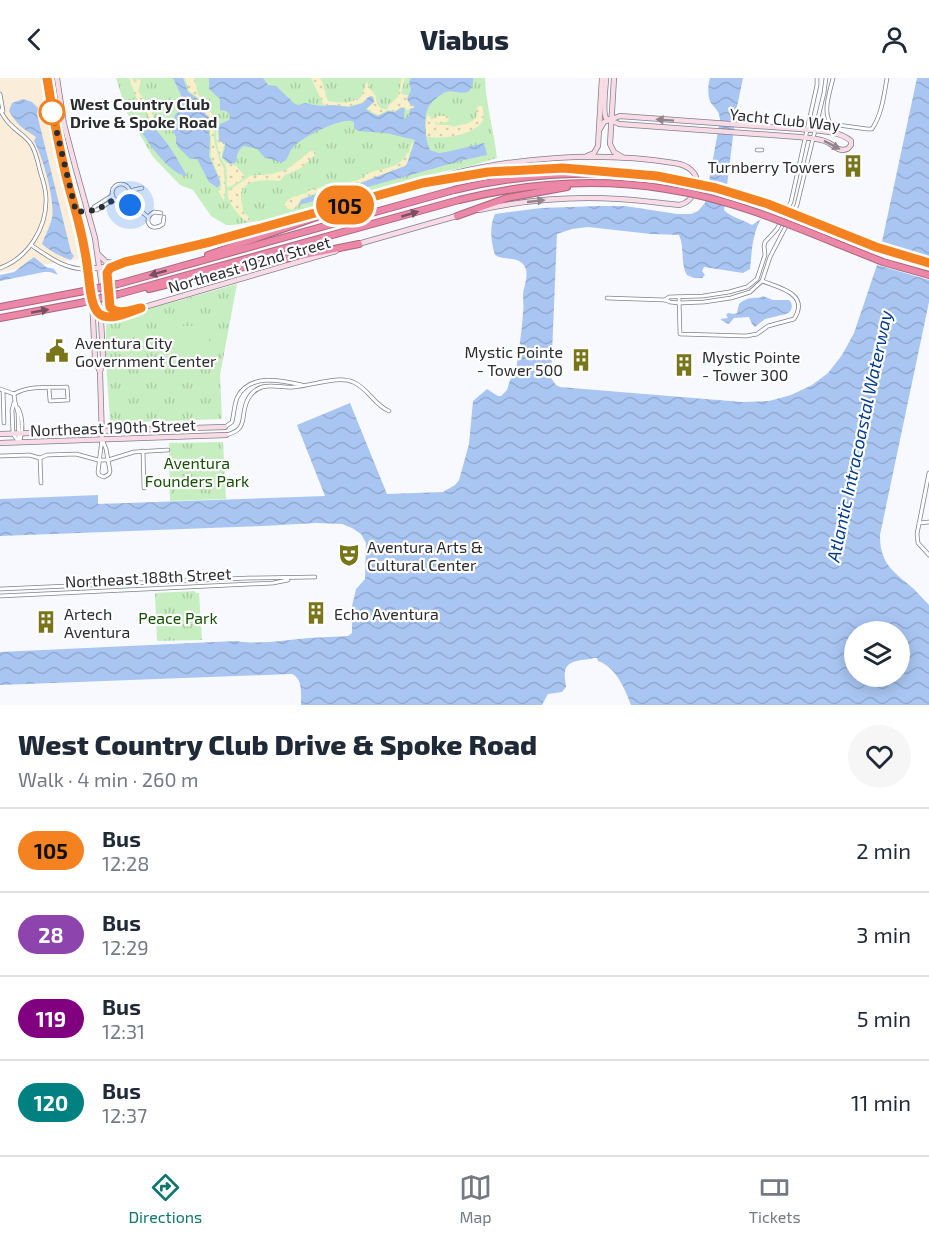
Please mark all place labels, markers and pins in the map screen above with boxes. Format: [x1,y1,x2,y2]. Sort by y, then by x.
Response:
place label: West Country Club Drive & Spoke Road [70,94,217,131]
marker: West Country Club Drive & Spoke Road [39,99,65,125]
building icon: Turnberry Towers [840,153,866,179]
place label: Turnberry Towers [708,157,835,176]
place label: Aventura City Government Center [75,333,217,370]
public building icon: Aventura City Government Center [44,338,70,364]
place label: Mystic Pointe - Tower 500 [465,342,563,379]
building icon: Mystic Pointe - Tower 500 [568,347,594,373]
place label: Mystic Pointe - Tower 300 [702,347,800,384]
building icon: Mystic Pointe - Tower 300 [671,352,697,378]
place label: Aventura Arts & Cultural Center [367,537,483,574]
theatre icon: Aventura Arts & Cultural Center [336,542,362,568]
building icon: Echo Aventura [303,600,329,626]
place label: Artech Aventura [64,604,130,641]
place label: Echo Aventura [334,604,439,623]
building icon: Artech Aventura [33,609,59,635]

